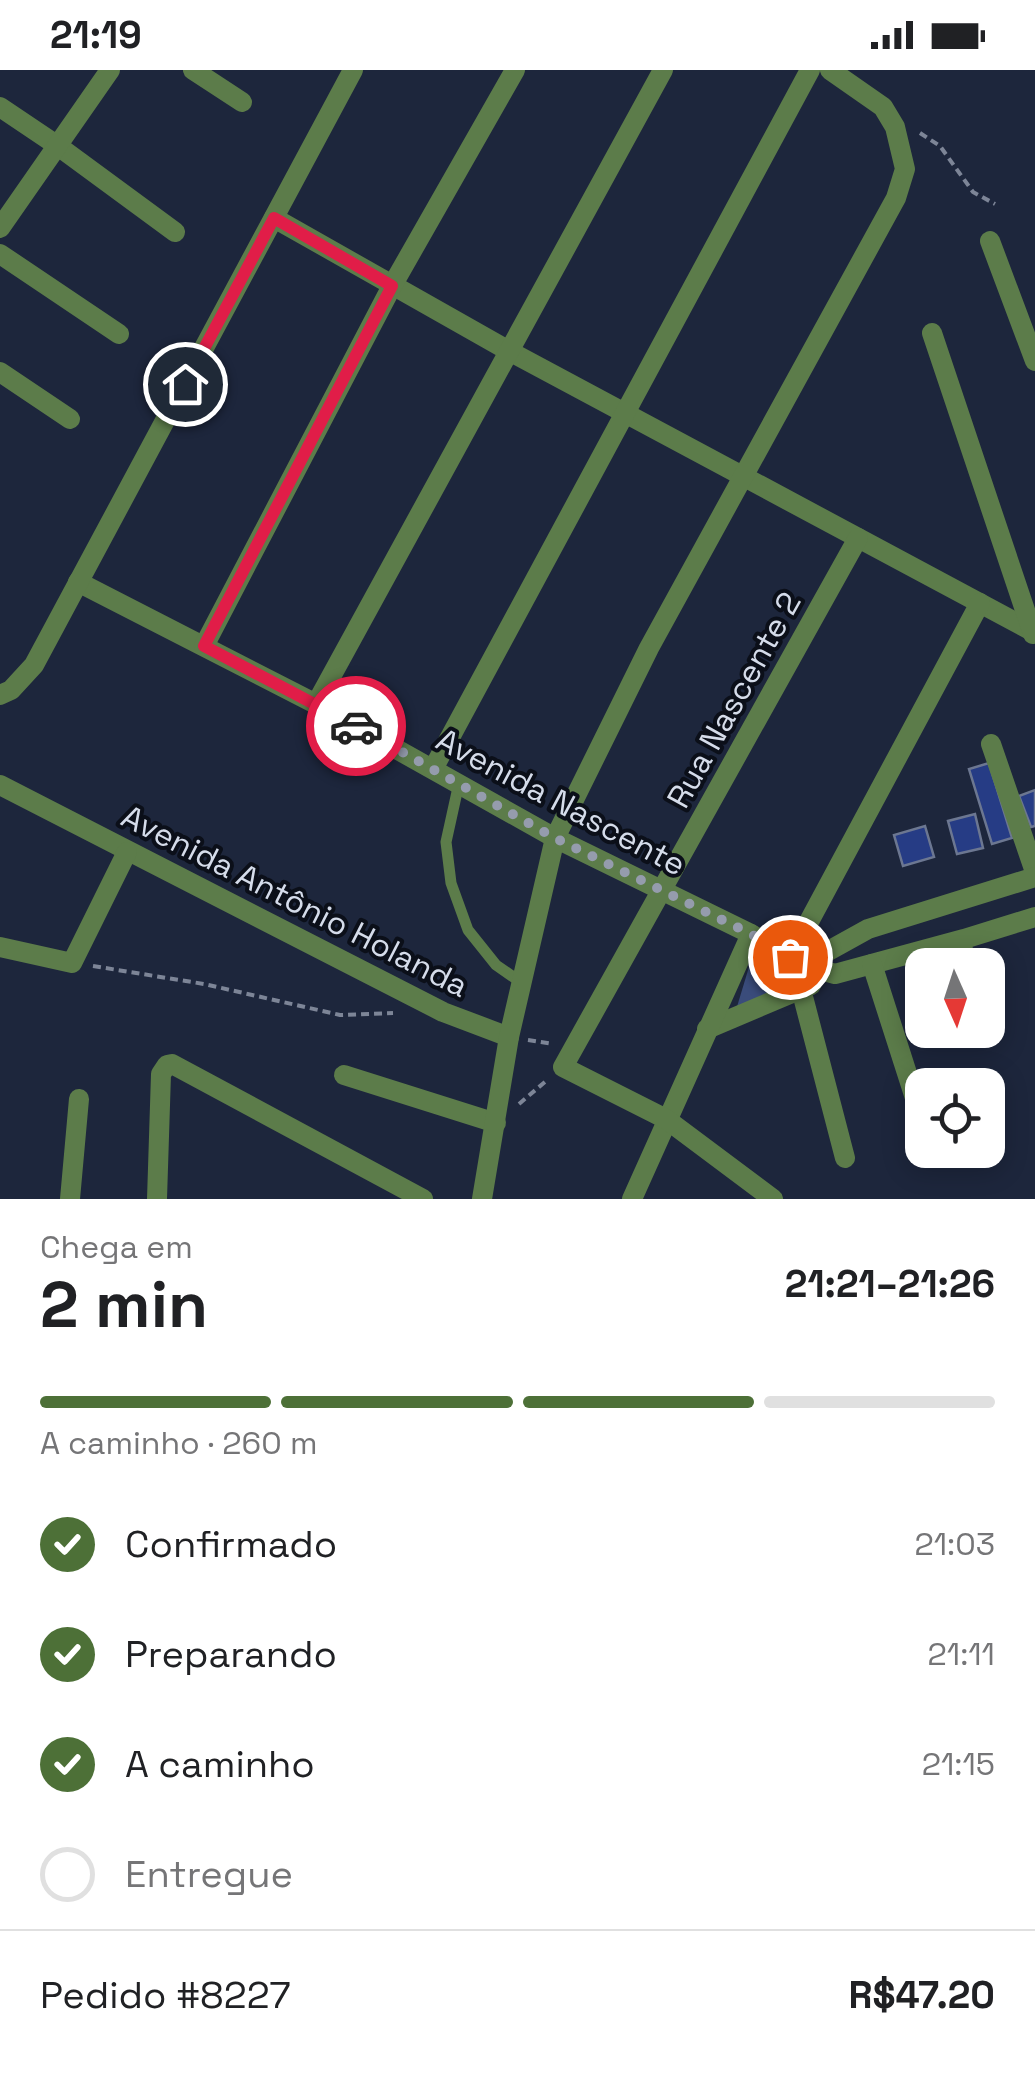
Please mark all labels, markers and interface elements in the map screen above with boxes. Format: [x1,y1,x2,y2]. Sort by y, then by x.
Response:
text: 21:19 [50,11,142,59]
pin [143,342,228,427]
icon: home [158,357,213,412]
street label: Rua Nascente 2 [658,585,810,815]
courier [306,676,406,776]
icon: car [329,699,384,754]
street label: Avenida Nascente [430,719,692,885]
street label: Avenida Antônio Holanda [115,796,475,1006]
pin [748,915,833,1000]
icon: bag [763,930,818,985]
north arrow [905,948,1005,1048]
map controls [905,948,1005,1168]
button: locate [905,1068,1005,1168]
text: Chega em [40,1227,193,1267]
text: 21:21–21:26 [785,1260,995,1308]
text: 2 min [40,1263,208,1346]
text: A caminho · 260 m [40,1423,317,1463]
icon: check [40,1517,95,1572]
text: Confirmado [125,1520,337,1568]
text: 21:03 [914,1524,995,1564]
icon: check [40,1627,95,1682]
text: Preparando [125,1630,337,1678]
text: 21:11 [927,1634,995,1674]
icon: check [40,1737,95,1792]
text: A caminho [125,1740,315,1788]
text: 21:15 [922,1744,995,1784]
text: Entregue [125,1850,293,1898]
text: Pedido #8227 [40,1971,291,2019]
text: R$47.20 [848,1971,995,2019]

